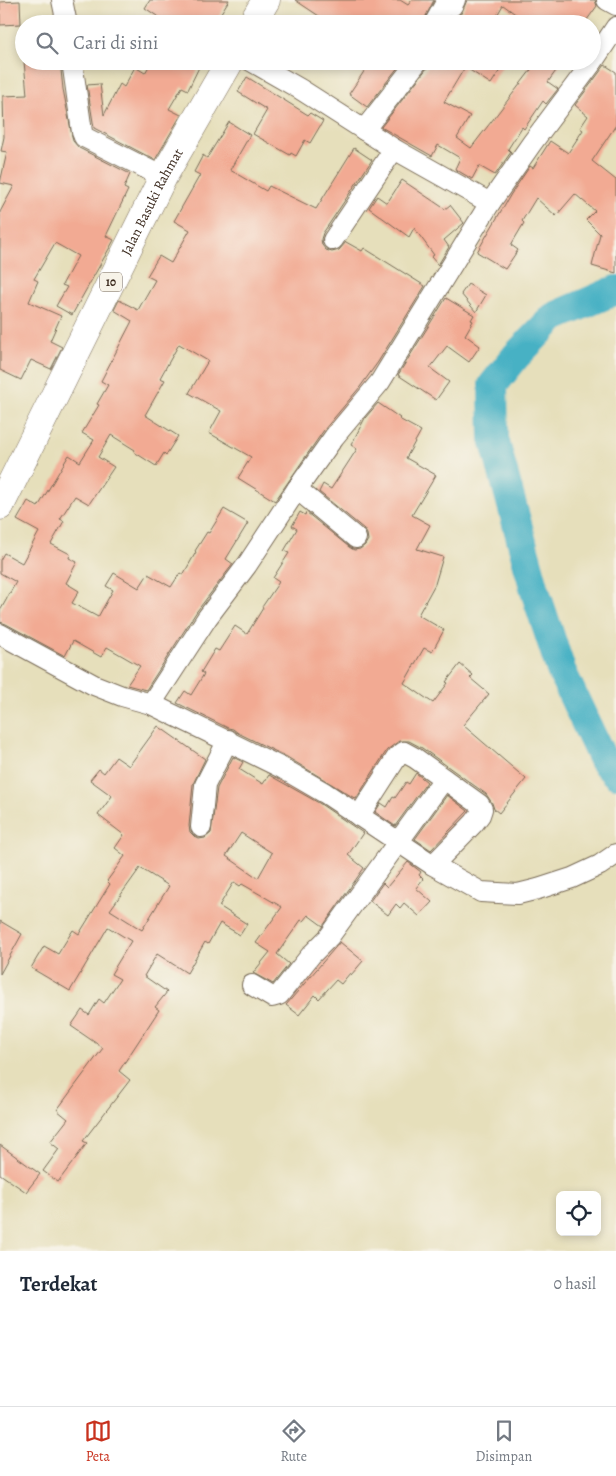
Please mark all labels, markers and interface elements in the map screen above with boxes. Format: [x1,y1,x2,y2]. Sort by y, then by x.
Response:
search box [15,15,601,70]
icon: search [33,29,61,57]
text: Cari di sini [73,30,158,56]
street label: Jalan Basuki Rahmat [117,145,188,259]
road number: 10 [100,272,122,292]
map controls [556,1191,601,1236]
button: locate [556,1191,601,1236]
text: Terdekat [20,1270,98,1298]
text: 0 hasil [553,1273,596,1295]
tab: Peta [84,1417,112,1466]
tab: Rute [280,1417,308,1466]
tab: Disimpan [475,1417,532,1466]

